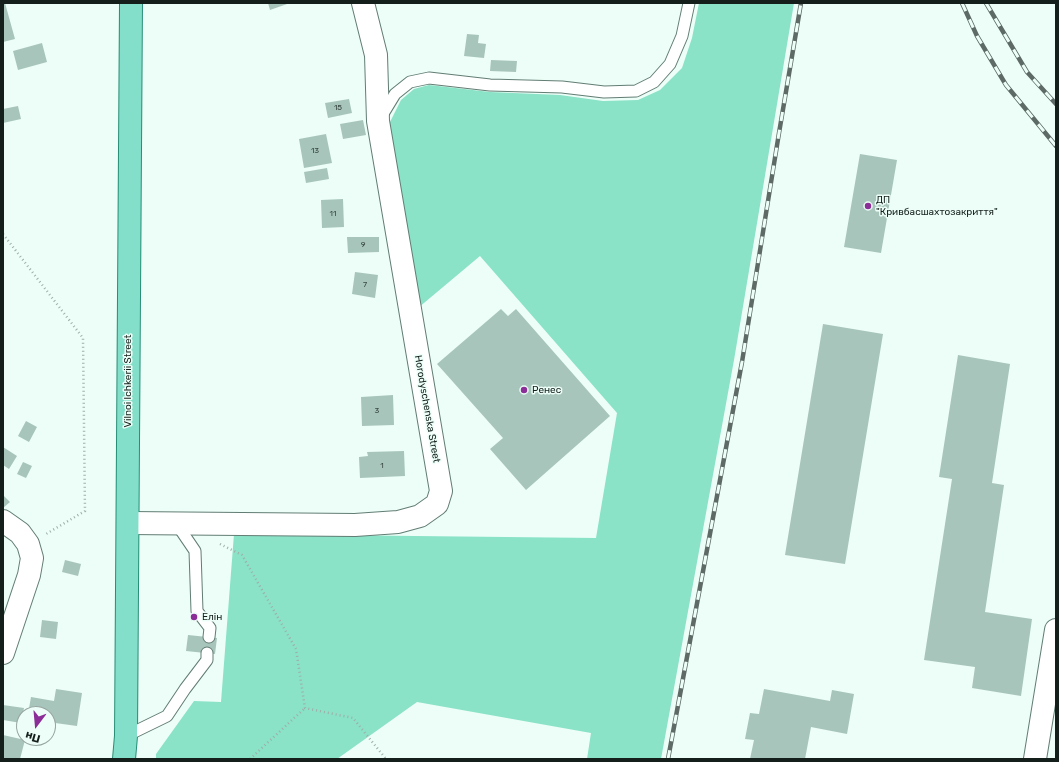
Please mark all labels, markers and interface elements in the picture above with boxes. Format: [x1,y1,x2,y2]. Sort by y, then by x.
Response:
house number: 15 [334,103,342,113]
house number: 13 [311,146,319,156]
place label: ДП "Кривбасшахтозакриття" [876,194,998,218]
marker: ДП "Кривбасшахтозакриття" [863,201,873,211]
house number: 11 [330,209,336,219]
house number: 9 [361,240,365,250]
house number: 7 [363,280,367,290]
street label: Vilnoi Ichkerii Street [122,335,134,427]
street label: Horodyschenska Street [412,354,442,464]
place label: Ренес [532,384,561,396]
marker: Ренес [519,385,529,395]
house number: 3 [375,406,379,416]
house number: 1 [380,461,384,471]
place label: Елін [202,611,222,623]
marker: Елін [189,612,199,622]
north arrow [16,706,56,746]
text: Пн [24,729,42,745]

